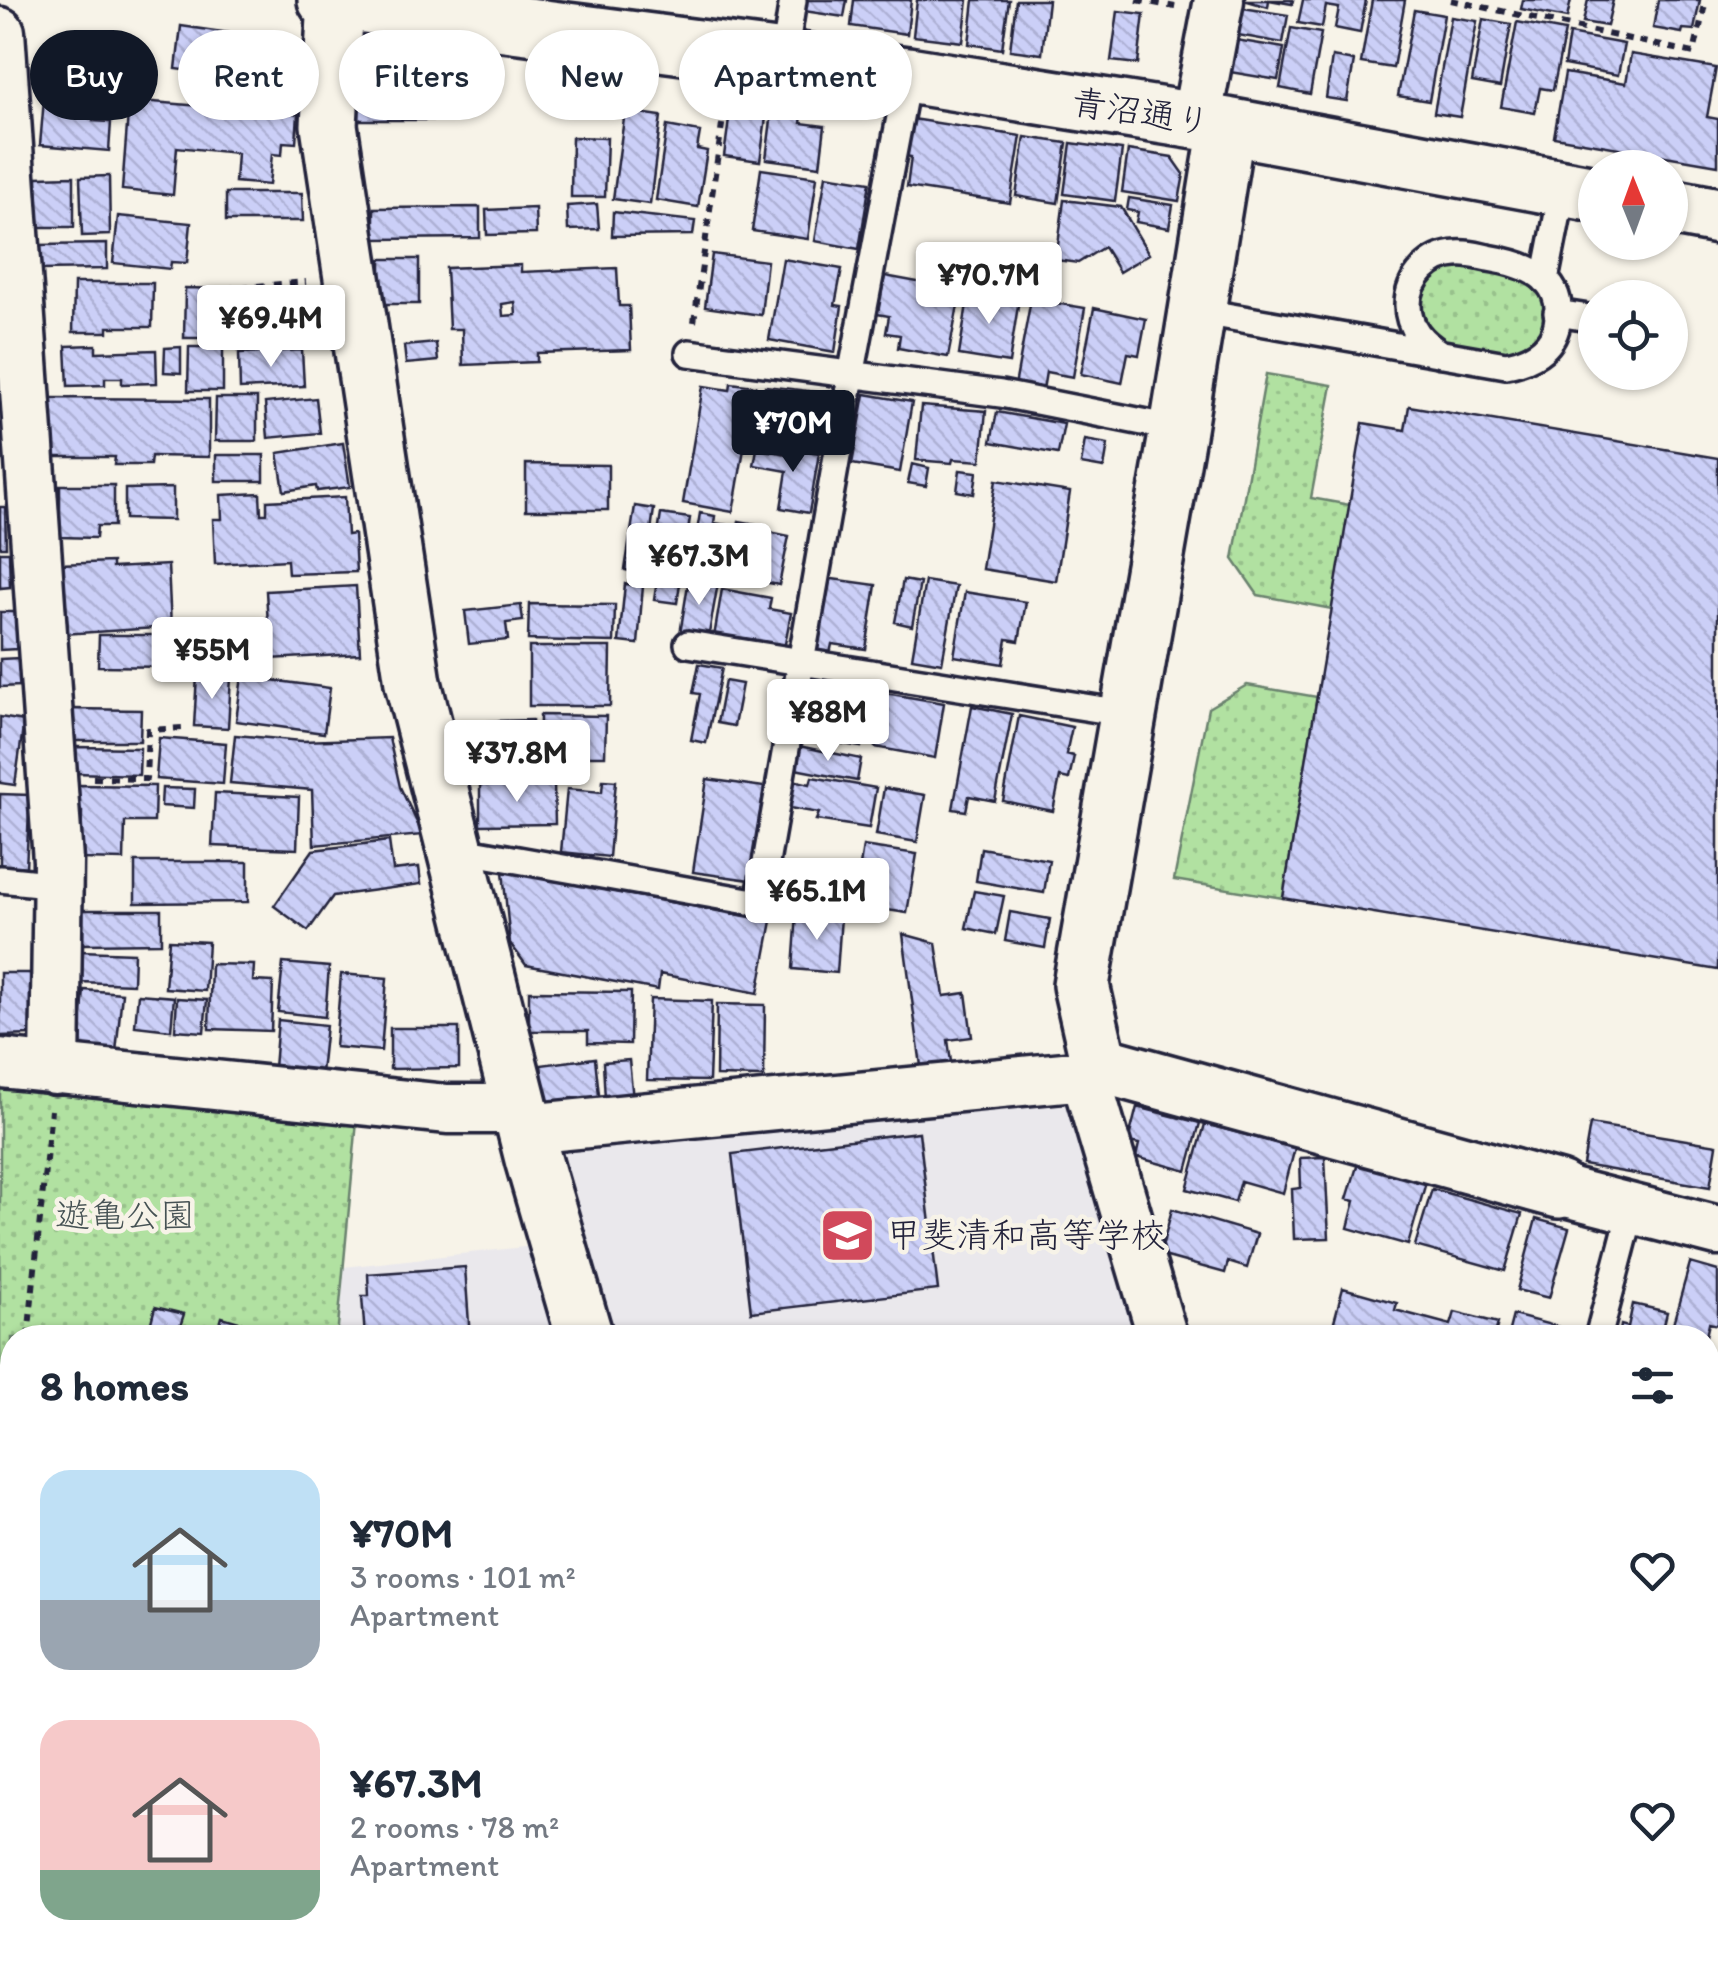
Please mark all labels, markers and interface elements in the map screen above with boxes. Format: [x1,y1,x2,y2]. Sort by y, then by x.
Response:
chip: Buy [30,30,158,120]
chip: Rent [178,30,319,120]
chip: Filters [339,30,505,120]
chip: New [525,30,659,120]
chip: Apartment [679,30,912,120]
street label: 青沼通り [1069,80,1213,144]
north arrow [1578,150,1688,260]
map controls [1578,150,1688,390]
pin: ¥70.7M [908,242,1070,327]
text: ¥70.7M [938,255,1040,293]
button: locate [1578,280,1688,390]
pin: ¥69.4M [190,285,352,370]
text: ¥69.4M [219,298,323,336]
pin: ¥70M [734,390,852,475]
text: ¥70M [754,403,832,441]
pin: ¥67.3M [618,523,780,608]
text: ¥67.3M [648,536,750,574]
pin: ¥55M [153,617,271,702]
text: ¥55M [174,630,250,668]
pin: ¥88M [769,679,887,764]
text: ¥88M [789,692,867,730]
pin: ¥37.8M [436,720,598,805]
text: ¥37.8M [466,733,568,771]
pin: ¥65.1M [736,858,898,943]
text: ¥65.1M [767,871,867,909]
park label: 遊亀公園 [55,1194,195,1236]
school or university icon: 甲斐清和高等学校 [817,1205,877,1265]
place label: 甲斐清和高等学校 [886,1214,1166,1256]
icon: filters [1625,1358,1680,1413]
text: 8 homes [40,1360,189,1411]
text: ¥70M [350,1507,453,1558]
icon: home [120,1510,240,1630]
icon: heart [1625,1543,1680,1598]
text: 3 rooms · 101 m² [350,1558,576,1596]
text: Apartment [350,1596,499,1634]
text: ¥67.3M [350,1757,483,1808]
icon: home [120,1760,240,1880]
icon: heart [1625,1793,1680,1848]
text: 2 rooms · 78 m² [350,1808,559,1846]
text: Apartment [350,1846,499,1884]

